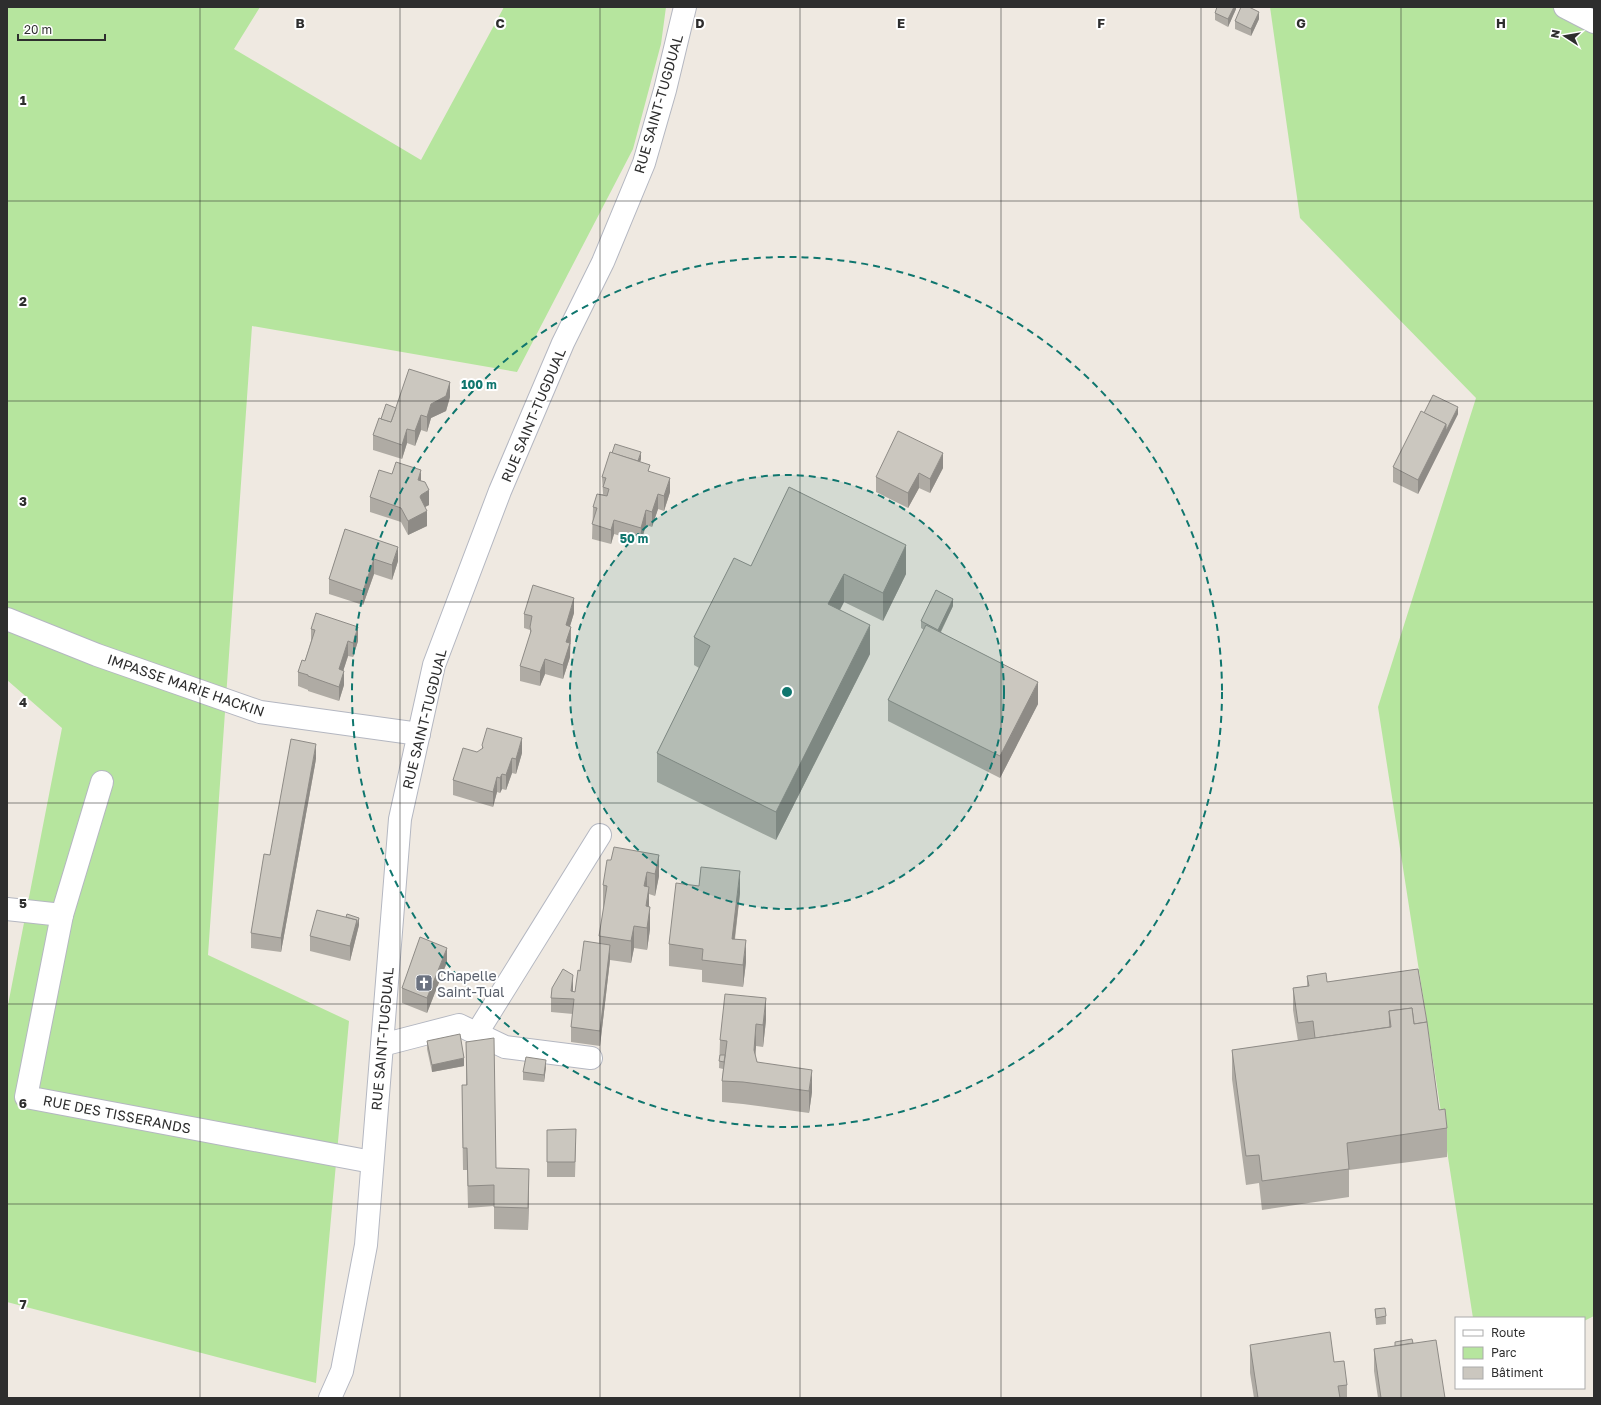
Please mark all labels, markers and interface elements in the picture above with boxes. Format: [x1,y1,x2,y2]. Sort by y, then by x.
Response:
text: B [295,15,305,31]
text: C [495,15,505,31]
text: D [695,15,705,31]
text: E [897,15,905,31]
text: F [1097,15,1105,31]
text: G [1296,15,1306,31]
text: H [1496,15,1506,31]
scale bar [18,16,105,42]
north arrow [1545,16,1585,56]
text: 20 m [24,22,52,37]
text: N [1548,28,1562,39]
street label: RUE SAINT-TUGDUAL [630,33,686,175]
text: 1 [20,92,27,108]
text: 2 [19,293,27,309]
street label: RUE SAINT-TUGDUAL [497,345,569,484]
text: 100 m [461,377,497,392]
text: 3 [19,493,27,509]
text: 50 m [620,531,648,546]
street label: RUE SAINT-TUGDUAL [398,647,450,791]
street label: IMPASSE MARIE HACKIN [105,650,267,720]
centre of rings [780,685,794,699]
text: 4 [19,694,27,710]
text: 5 [19,895,27,911]
street label: RUE SAINT-TUGDUAL [367,967,397,1111]
place label: Chapelle Saint-Tual [437,967,505,1000]
church icon: Chapelle Saint-Tual [414,973,434,993]
street label: RUE DES TISSERANDS [42,1091,192,1137]
text: 6 [19,1095,27,1111]
text: 7 [19,1296,27,1312]
legend [1455,1317,1585,1389]
text: Route [1491,1325,1525,1340]
text: Parc [1491,1345,1517,1360]
text: Bâtiment [1491,1365,1544,1380]

